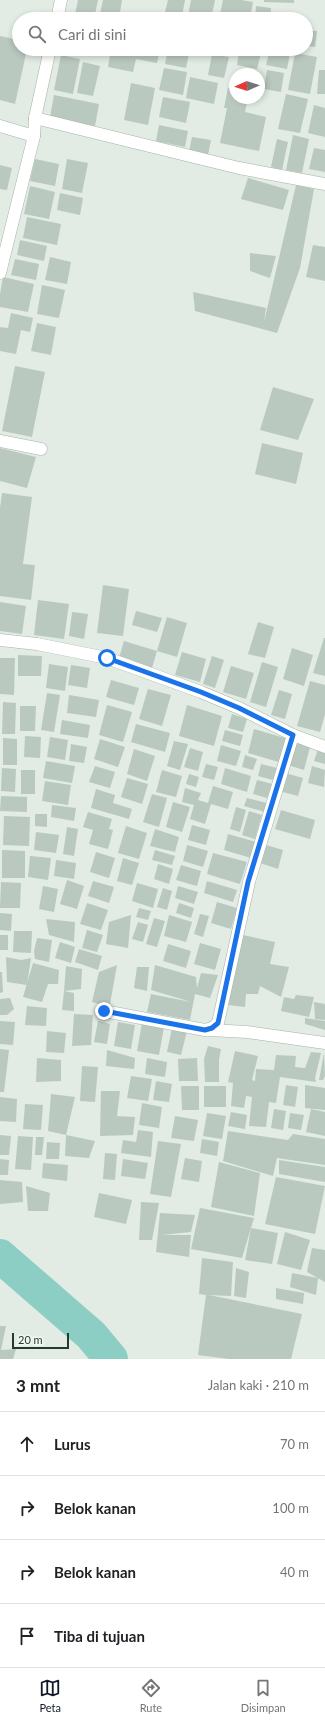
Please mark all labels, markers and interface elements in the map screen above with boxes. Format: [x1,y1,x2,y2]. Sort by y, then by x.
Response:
search box [12,12,313,56]
icon: search [26,23,48,45]
text: Cari di sini [58,25,126,43]
north arrow [229,68,265,104]
route start [98,649,116,667]
route end [95,1002,113,1020]
scale bar [12,1331,69,1350]
text: 20 m [18,1333,43,1346]
text: 3 mnt [16,1375,60,1396]
text: Jalan kaki · 210 m [208,1377,309,1393]
icon: ahead [16,1433,38,1455]
text: Lurus [54,1435,91,1453]
text: 70 m [280,1436,309,1452]
icon: right [16,1497,38,1519]
text: Belok kanan [54,1499,136,1517]
text: 100 m [272,1500,309,1516]
icon: right [16,1561,38,1583]
text: Belok kanan [54,1563,136,1581]
text: 40 m [280,1564,309,1580]
icon: arrive [16,1625,38,1647]
text: Tiba di tujuan [54,1627,145,1645]
tab: Peta [39,1677,61,1714]
tab: Rute [140,1677,162,1714]
tab: Disimpan [241,1677,286,1714]

